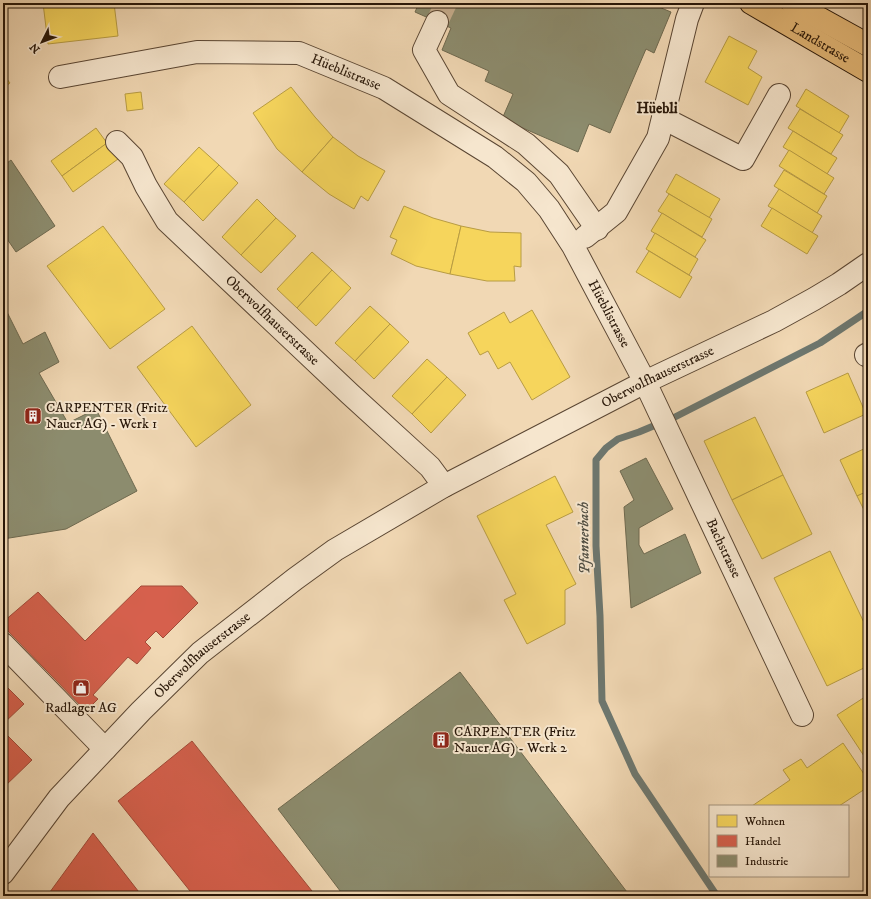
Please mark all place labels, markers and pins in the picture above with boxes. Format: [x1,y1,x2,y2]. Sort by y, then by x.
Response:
place label: CARPENTER (Fritz Nauer AG) - Werk 1 [46,399,168,433]
building icon: CARPENTER (Fritz Nauer AG) - Werk 1 [23,406,43,426]
shop icon: Radlager AG [71,678,91,698]
place label: Radlager AG [45,699,117,717]
place label: CARPENTER (Fritz Nauer AG) - Werk 2 [454,723,576,757]
building icon: CARPENTER (Fritz Nauer AG) - Werk 2 [431,730,451,750]

